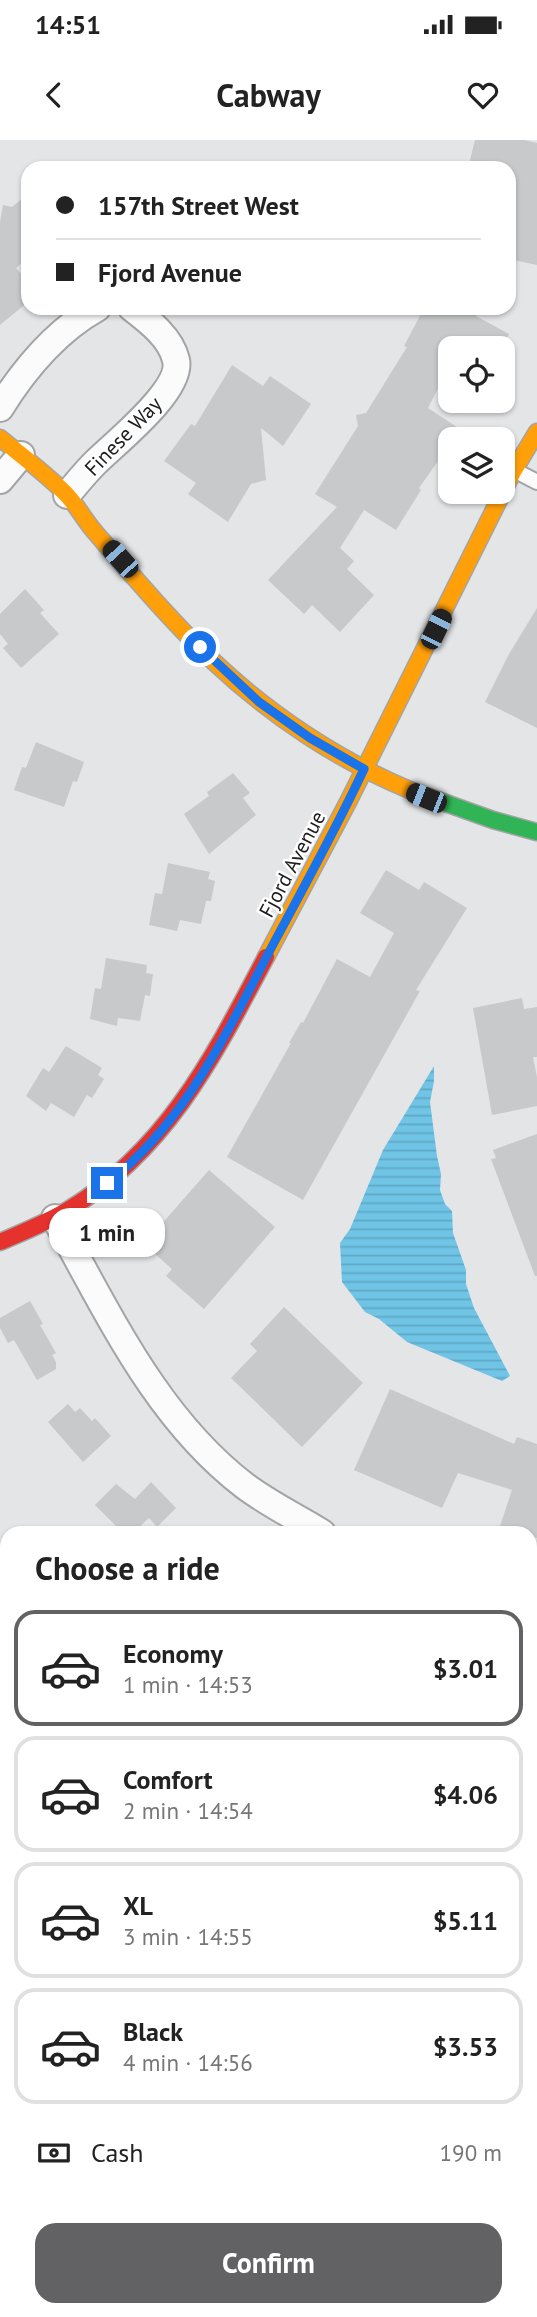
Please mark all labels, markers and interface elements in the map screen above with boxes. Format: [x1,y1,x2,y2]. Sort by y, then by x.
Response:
text: 14:51 [35,8,101,41]
text: Cabway [216,74,321,116]
icon: back [35,76,73,114]
icon: heart [464,76,502,114]
text: 157th Street West [98,189,299,222]
text: Fjord Avenue [98,256,242,289]
map controls [438,336,515,504]
button: locate [438,336,515,413]
street label: Finese Way [79,390,168,481]
button: layers [438,427,515,504]
car [99,536,142,582]
car [418,606,455,652]
route start [184,631,216,663]
car [403,780,450,816]
street label: Fjord Avenue [253,806,331,922]
route end [91,1167,123,1199]
callout: 1 min [49,1208,165,1256]
text: 1 min [79,1218,135,1247]
text: Choose a ride [35,1547,220,1589]
icon: car [39,1637,102,1700]
text: Economy [123,1637,223,1670]
text: $3.01 [433,1652,498,1685]
text: 1 min · 14:53 [123,1670,253,1699]
icon: car [39,1763,102,1826]
text: Comfort [123,1763,213,1796]
text: $4.06 [433,1778,498,1811]
text: 2 min · 14:54 [123,1796,253,1825]
icon: car [39,1889,102,1952]
text: XL [123,1889,153,1922]
text: $5.11 [433,1904,498,1937]
text: 3 min · 14:55 [123,1922,253,1951]
icon: car [39,2015,102,2078]
text: Black [123,2015,183,2048]
text: $3.53 [433,2030,498,2063]
text: 4 min · 14:56 [123,2048,253,2077]
icon: cash [35,2134,73,2172]
text: Cash [91,2136,143,2169]
text: 190 m [440,2138,502,2167]
button: Confirm [35,2223,502,2303]

